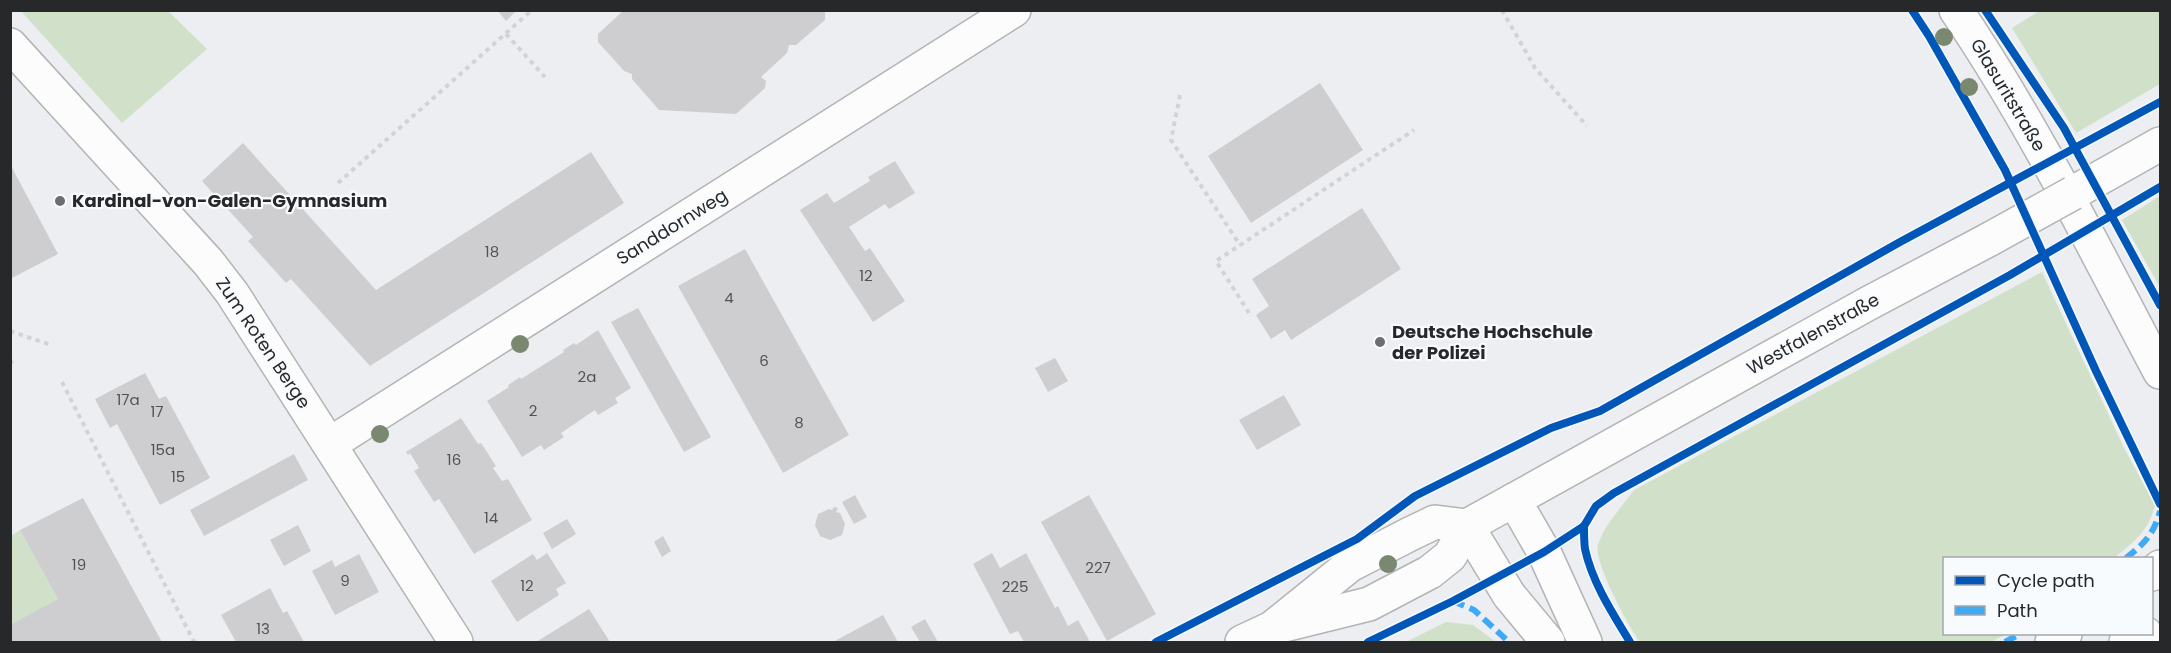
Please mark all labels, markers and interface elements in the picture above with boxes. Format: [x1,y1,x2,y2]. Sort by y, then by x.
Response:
street label: Glasuritstraße [1965,34,2052,156]
street label: Sanddornweg [611,182,732,271]
place label: Kardinal-von-Galen-Gymnasium [72,188,387,213]
marker: Kardinal-von-Galen-Gymnasium [53,194,67,208]
house number: 18 [485,241,499,262]
house number: 12 [859,265,873,286]
street label: Zum Roten Berge [210,272,317,413]
house number: 4 [724,287,734,308]
street label: Westfalenstraße [1742,287,1884,380]
place label: Deutsche Hochschule der Polizei [1392,319,1593,365]
marker: Deutsche Hochschule der Polizei [1373,335,1387,349]
house number: 6 [759,350,769,371]
house number: 2a [578,366,596,387]
house number: 17a [116,389,140,410]
house number: 2 [529,400,537,421]
house number: 17 [151,401,164,422]
house number: 8 [794,412,804,433]
house number: 15a [151,439,175,460]
house number: 16 [447,449,461,470]
house number: 15 [171,466,185,487]
house number: 14 [484,507,498,528]
house number: 19 [72,554,86,575]
house number: 227 [1085,557,1111,578]
legend [1943,557,2153,635]
text: Cycle path [1997,568,2095,593]
house number: 9 [340,570,350,591]
house number: 12 [520,575,534,596]
house number: 225 [1002,576,1028,597]
text: Path [1997,598,2038,623]
house number: 13 [256,618,270,639]

